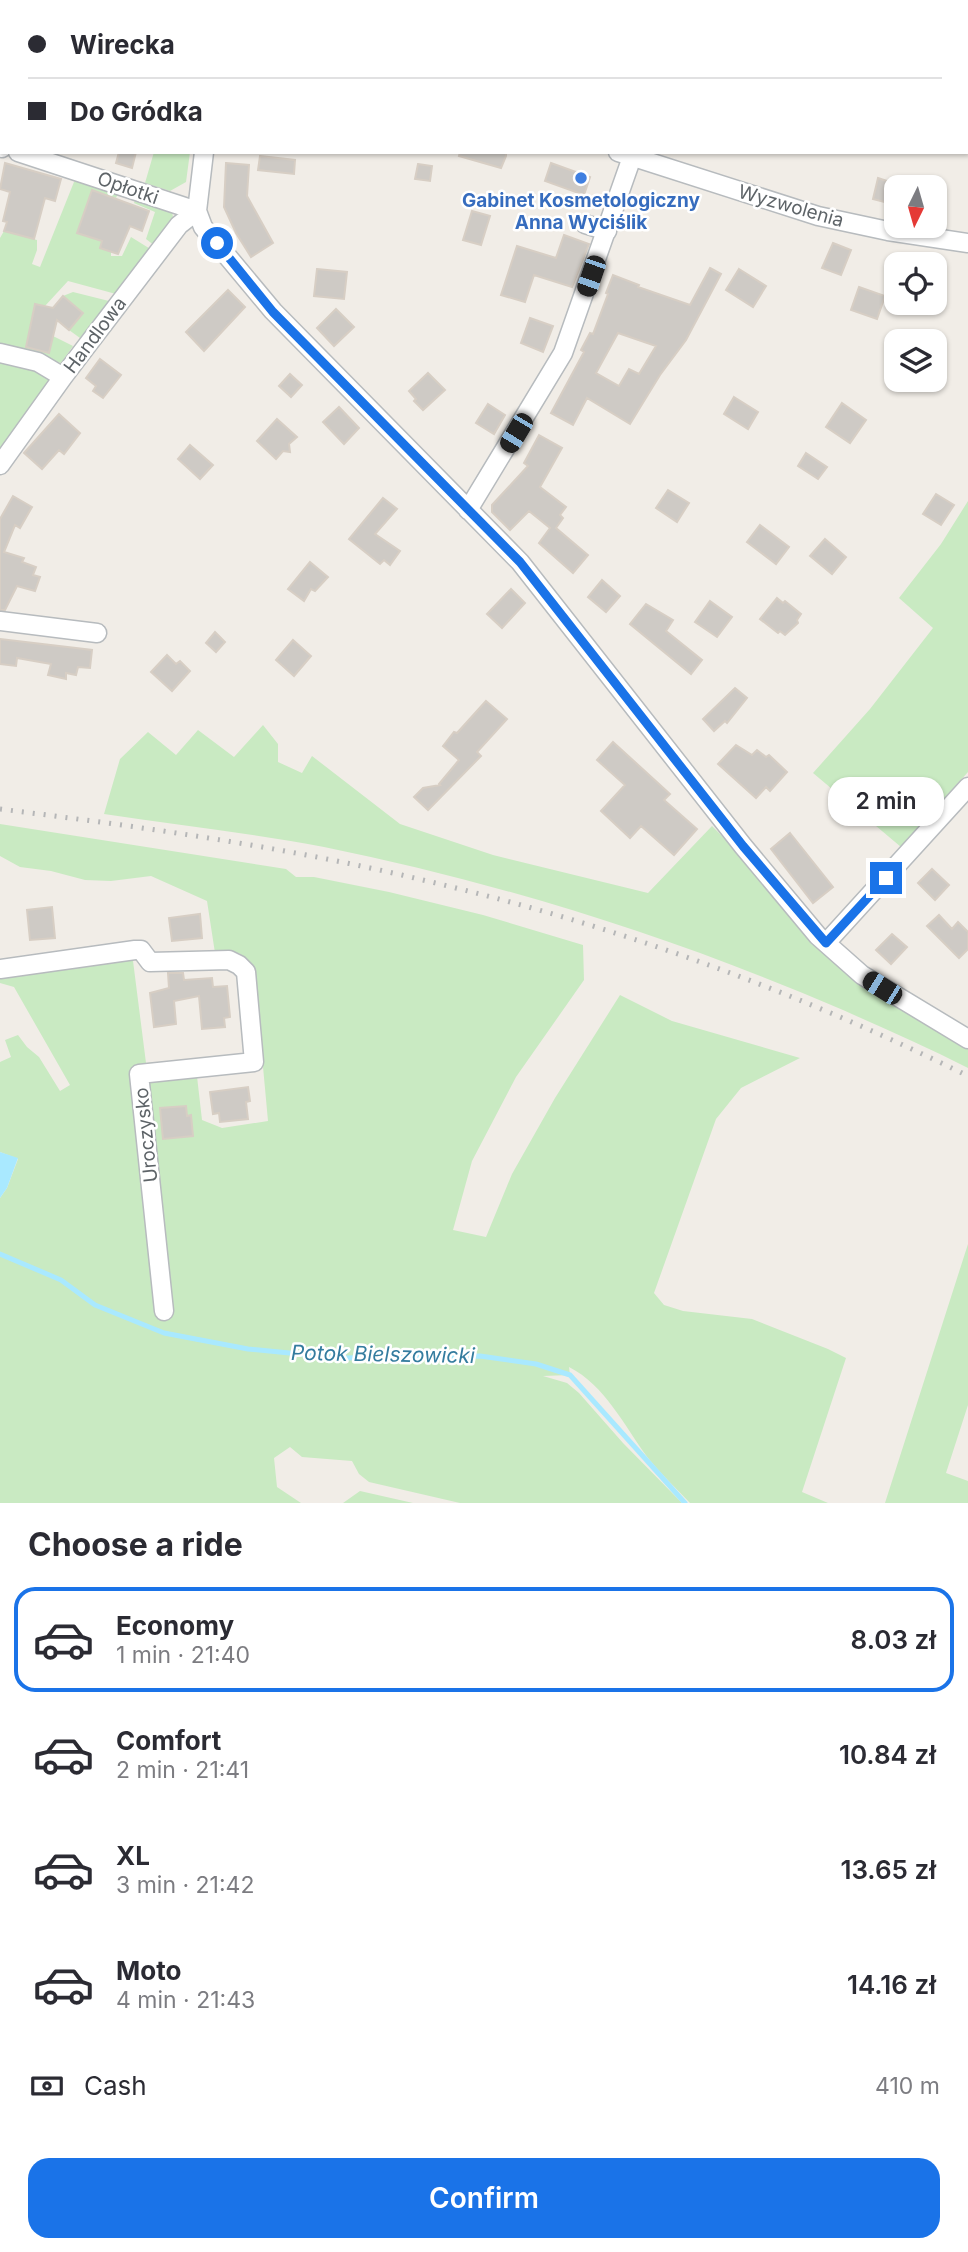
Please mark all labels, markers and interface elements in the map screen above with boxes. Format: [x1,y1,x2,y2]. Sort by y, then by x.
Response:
text: Wirecka [70,29,175,60]
text: Do Gródka [70,96,203,127]
street label: Opłotki [94,167,162,209]
marker: Gabinet Kosmetologiczny Anna Wyciślik [573,170,589,186]
north arrow [884,175,947,238]
map controls [884,175,947,392]
street label: Wyzwolenia [736,180,846,232]
place label: Gabinet Kosmetologiczny Anna Wyciślik [462,189,701,234]
route start [201,227,233,259]
button: locate [884,252,947,315]
car [575,253,608,299]
street label: Handlowa [59,292,131,378]
button: layers [884,329,947,392]
car [497,410,536,456]
callout: 2 min [828,776,944,826]
text: 2 min [856,787,916,815]
route end [870,862,902,894]
car [859,968,906,1008]
street label: Uroczysko [130,1086,162,1184]
water label: Potok Bielszowicki [291,1340,476,1368]
text: Choose a ride [28,1525,243,1564]
icon: car [32,1608,95,1671]
text: Economy [116,1610,234,1641]
text: 8.03 zł [851,1624,936,1655]
text: 1 min · 21:40 [116,1641,250,1669]
icon: car [32,1723,95,1786]
text: Comfort [116,1725,221,1756]
text: 10.84 zł [839,1739,936,1770]
text: 2 min · 21:41 [116,1756,249,1784]
icon: car [32,1838,95,1901]
text: XL [116,1840,150,1871]
text: 13.65 zł [840,1854,936,1885]
text: 3 min · 21:42 [116,1871,254,1899]
icon: car [32,1953,95,2016]
text: Moto [116,1955,181,1986]
text: 14.16 zł [847,1969,936,2000]
text: 4 min · 21:43 [116,1986,255,2014]
icon: cash [28,2067,66,2105]
text: Cash [84,2070,147,2101]
text: 410 m [875,2072,940,2100]
button: Confirm [28,2158,940,2238]

